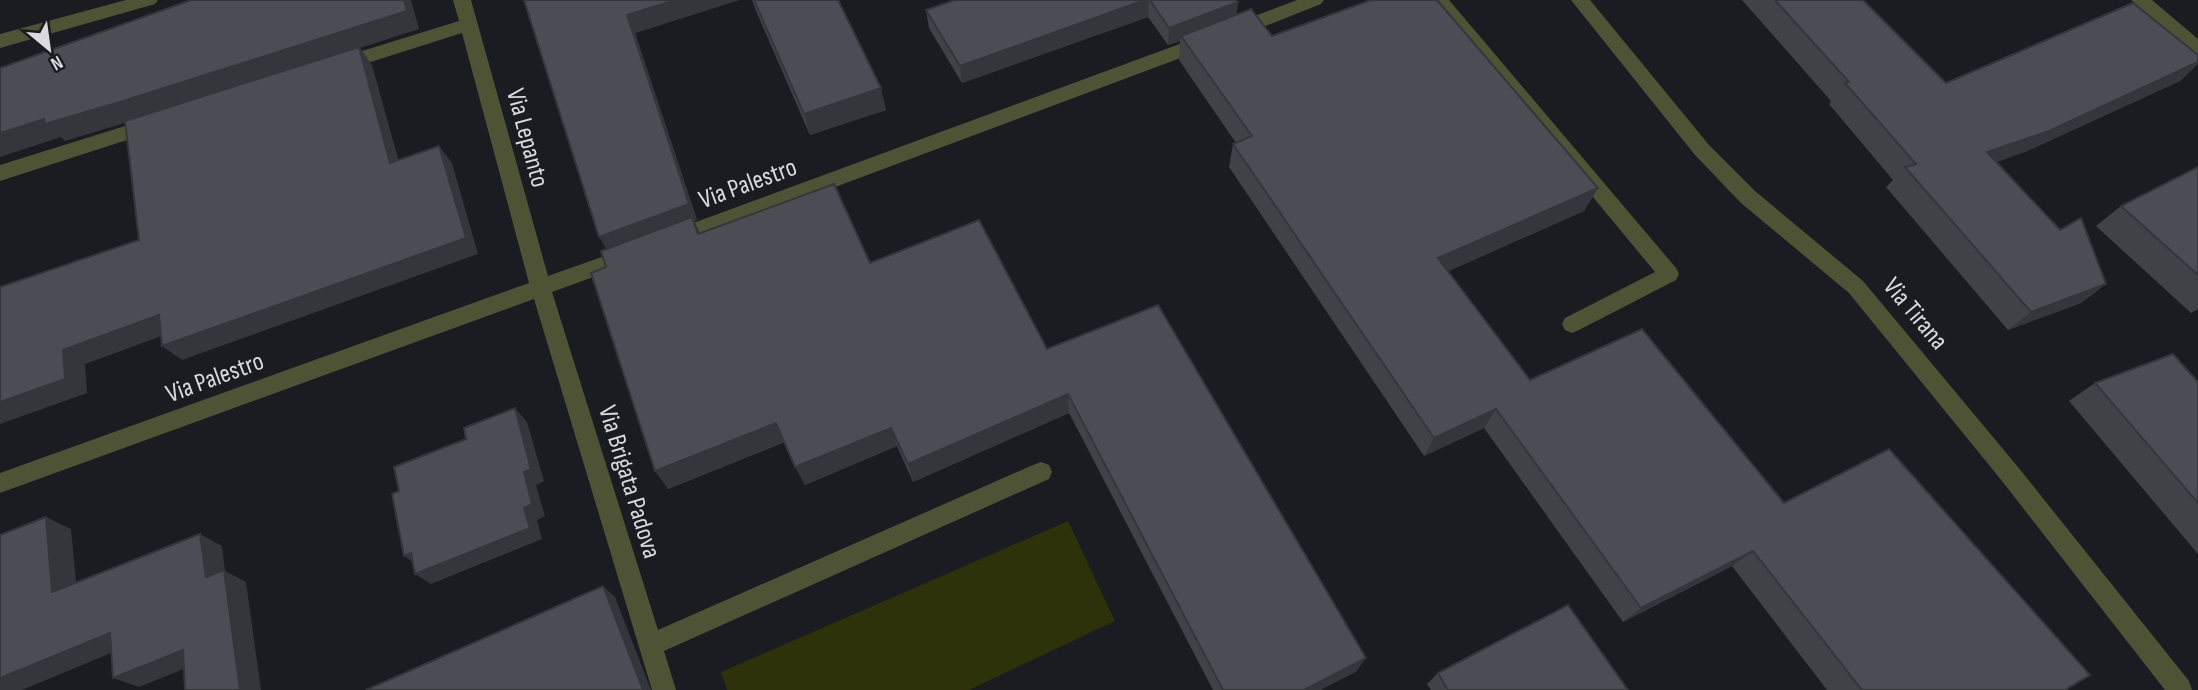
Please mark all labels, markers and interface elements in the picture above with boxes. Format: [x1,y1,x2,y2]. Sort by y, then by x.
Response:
north arrow [14,14,84,84]
text: N [46,50,67,75]
street label: Via Lepanto [499,85,555,191]
street label: Via Palestro [695,152,801,216]
street label: Via Tirana [1876,272,1954,356]
street label: Via Palestro [162,346,268,410]
street label: Via Brigata Padova [591,402,667,562]

